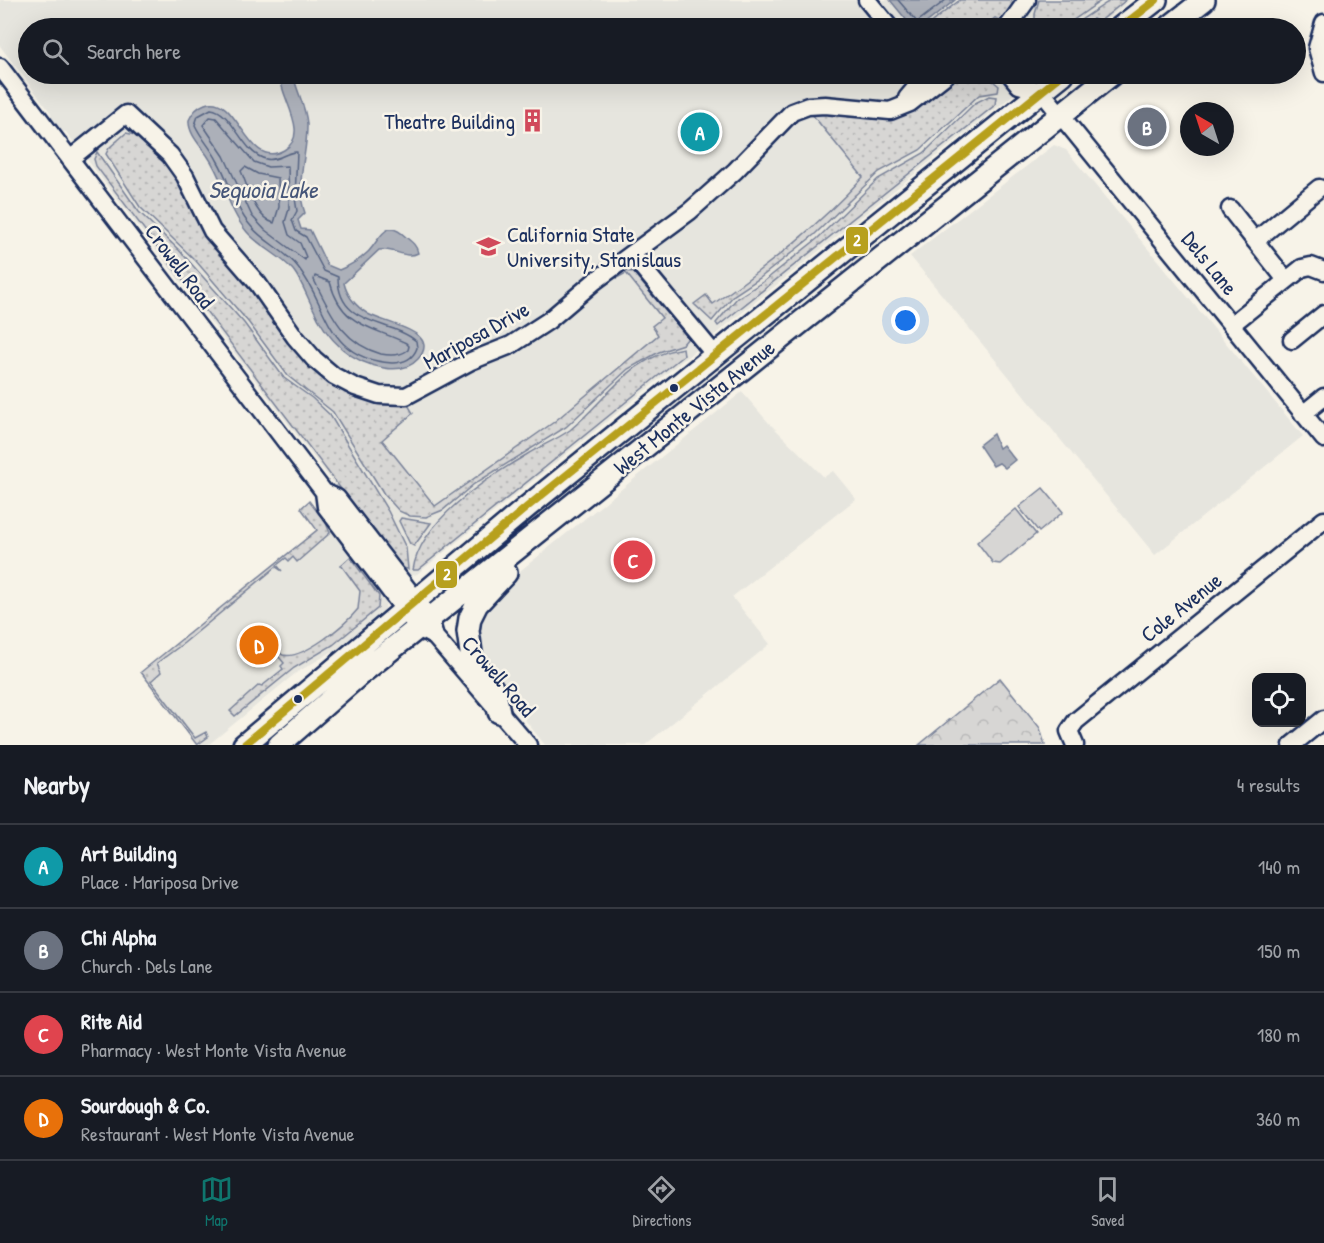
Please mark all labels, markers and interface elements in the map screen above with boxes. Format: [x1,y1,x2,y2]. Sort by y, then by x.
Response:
search box [18,18,1306,84]
icon: search [39,35,72,68]
text: Search here [87,36,181,66]
north arrow [1180,102,1234,156]
pin: B [1128,104,1166,150]
place label: Theatre Building [384,106,515,136]
building icon: Theatre Building [520,108,546,134]
pin: A [680,110,720,154]
water label: Sequoia Lake [208,173,319,206]
street label: Crowell Road [138,217,222,315]
place label: California State University, Stanislaus [507,219,681,274]
street label: Dels Lane [1175,225,1245,301]
line badge: 2 [845,226,869,255]
text: 2 [853,229,861,251]
school or university icon: California State University, Stanislaus [476,234,502,260]
street label: Mariposa Drive [418,293,535,376]
your location [891,306,920,335]
street label: West Monte Vista Avenue [607,332,781,481]
unlabelled marker [668,382,680,394]
pin: C [614,538,652,582]
line badge: 2 [435,560,458,589]
text: 2 [443,563,451,585]
street label: Cole Avenue [1134,565,1228,649]
pin: D [240,622,278,668]
street label: Crowell Road [455,629,543,723]
map controls [1252,673,1306,727]
button: locate [1252,673,1306,727]
unlabelled marker [292,693,304,705]
text: Nearby [24,767,90,802]
text: 4 results [1237,771,1300,798]
text: Art Building [81,838,177,868]
text: A [39,853,48,880]
text: 140 m [1258,853,1300,880]
text: Place · Mariposa Drive [81,868,239,895]
text: Chi Alpha [81,922,156,952]
text: B [38,937,49,964]
text: 150 m [1257,937,1300,964]
text: Church · Dels Lane [81,952,213,979]
text: Rite Aid [81,1006,142,1036]
text: C [38,1021,49,1048]
text: 180 m [1257,1021,1300,1048]
text: Pharmacy · West Monte Vista Avenue [81,1036,347,1063]
text: Sourdough & Co. [81,1090,210,1120]
text: D [39,1105,48,1132]
text: 360 m [1256,1105,1300,1132]
text: Restaurant · West Monte Vista Avenue [81,1120,354,1147]
tab: Map [200,1173,233,1231]
tab: Directions [633,1173,691,1231]
tab: Saved [1091,1173,1124,1231]

